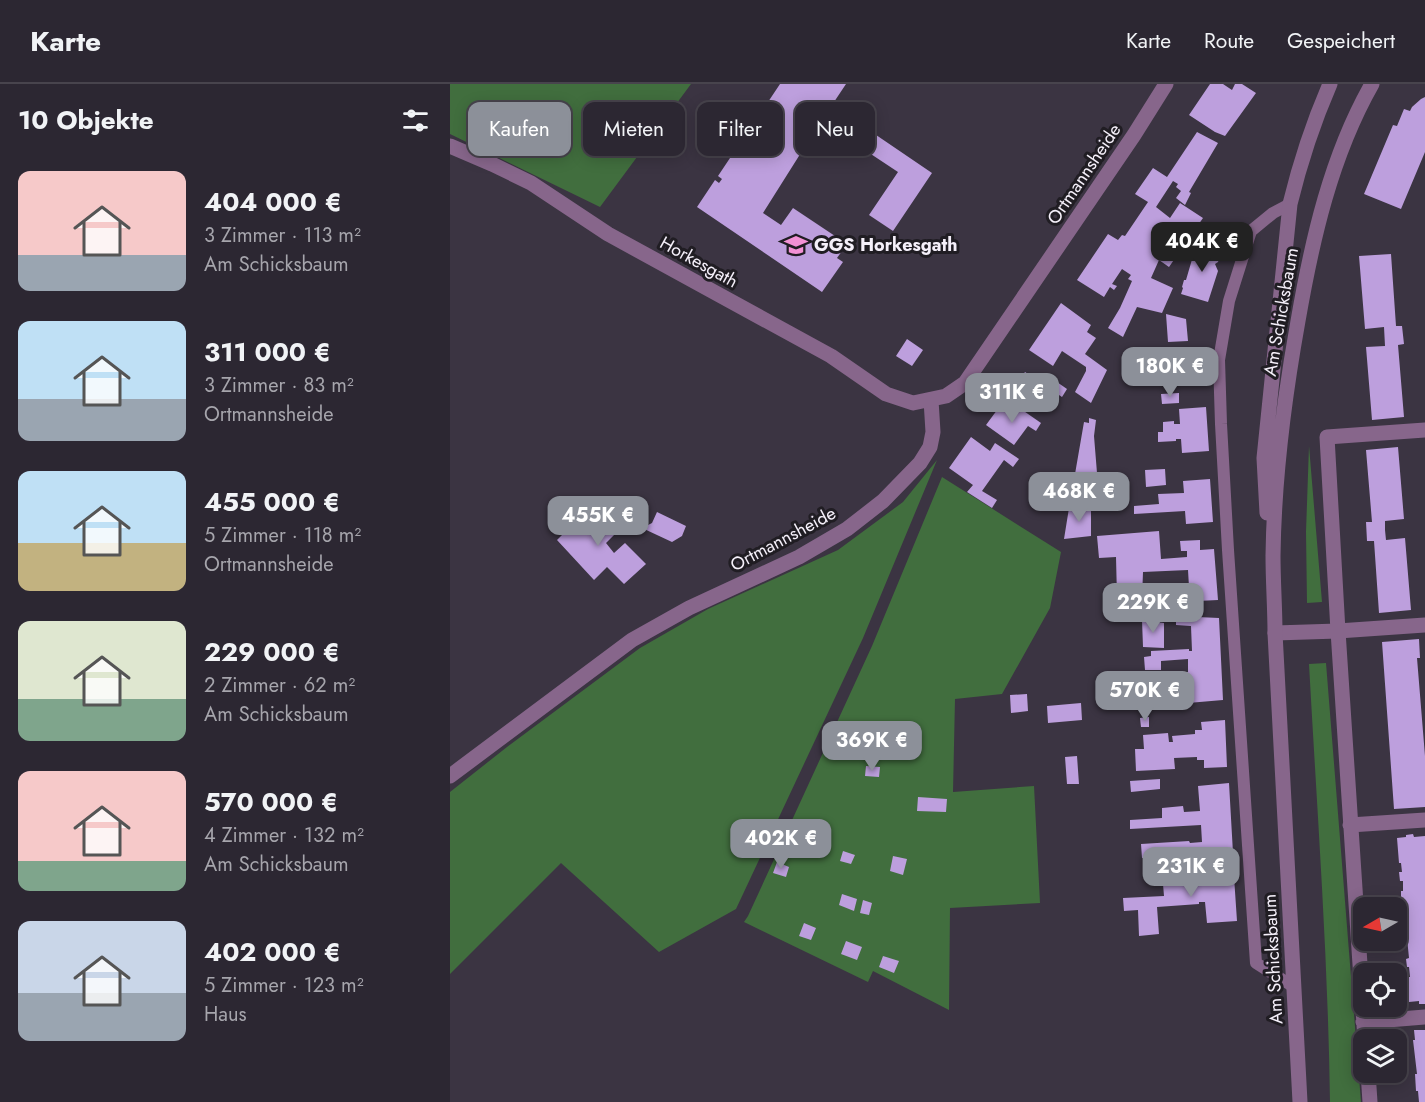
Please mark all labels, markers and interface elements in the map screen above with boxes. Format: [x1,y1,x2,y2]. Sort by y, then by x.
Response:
text: Karte [30,21,101,62]
text: Karte [1126,26,1171,56]
text: Route [1204,26,1254,56]
text: Gespeichert [1287,26,1395,56]
text: 10 Objekte [18,101,154,139]
chip: Kaufen [468,102,571,156]
chip: Mieten [583,102,685,156]
chip: Filter [697,102,783,156]
chip: Neu [795,102,875,156]
icon: filters [399,104,432,137]
street label: Ortmannsheide [1041,118,1127,230]
text: 404 000 € [204,183,342,221]
icon: home [66,195,138,267]
text: 3 Zimmer · 113 m² [204,221,361,250]
pin: 404K € [1153,222,1251,273]
text: 404K € [1165,227,1239,256]
street label: Horkesgath [655,230,743,294]
school or university icon: GGS Horkesgath [783,232,809,258]
place label: GGS Horkesgath [814,232,957,258]
street label: Am Schicksbaum [1257,246,1305,378]
text: Am Schicksbaum [204,250,349,279]
text: 311 000 € [204,333,331,371]
icon: home [66,345,138,417]
pin: 180K € [1121,347,1219,398]
text: 180K € [1135,352,1205,381]
text: 3 Zimmer · 83 m² [204,371,354,400]
pin: 311K € [963,373,1061,424]
text: 311K € [979,378,1045,407]
text: Ortmannsheide [204,400,333,429]
pin: 468K € [1030,472,1128,523]
text: 468K € [1043,477,1115,506]
text: 455 000 € [204,483,340,521]
icon: home [66,495,138,567]
pin: 455K € [549,496,647,547]
street label: Ortmannsheide [725,500,841,578]
text: 455K € [562,501,634,530]
text: 5 Zimmer · 118 m² [204,521,361,550]
text: Ortmannsheide [204,550,333,579]
pin: 229K € [1104,583,1202,634]
text: 229K € [1117,588,1189,617]
text: 229 000 € [204,633,340,671]
icon: home [66,645,138,717]
text: 2 Zimmer · 62 m² [204,671,355,700]
pin: 570K € [1096,671,1194,722]
text: 570K € [1109,676,1181,705]
text: Am Schicksbaum [204,700,349,729]
pin: 369K € [823,721,921,772]
text: 369K € [836,726,908,755]
text: 570 000 € [204,783,338,821]
icon: home [66,795,138,867]
pin: 402K € [732,819,830,870]
text: 4 Zimmer · 132 m² [204,821,364,850]
text: 402K € [744,824,818,853]
pin: 231K € [1142,847,1240,898]
text: Am Schicksbaum [204,850,349,879]
text: 231K € [1157,852,1225,881]
street label: Am Schicksbaum [1257,893,1289,1025]
north arrow [1353,897,1407,951]
map controls [1353,897,1407,1083]
text: 402 000 € [204,933,341,971]
icon: home [66,945,138,1017]
button: locate [1353,963,1407,1017]
text: 5 Zimmer · 123 m² [204,971,364,1000]
text: Haus [204,1000,246,1029]
button: layers [1353,1029,1407,1083]

